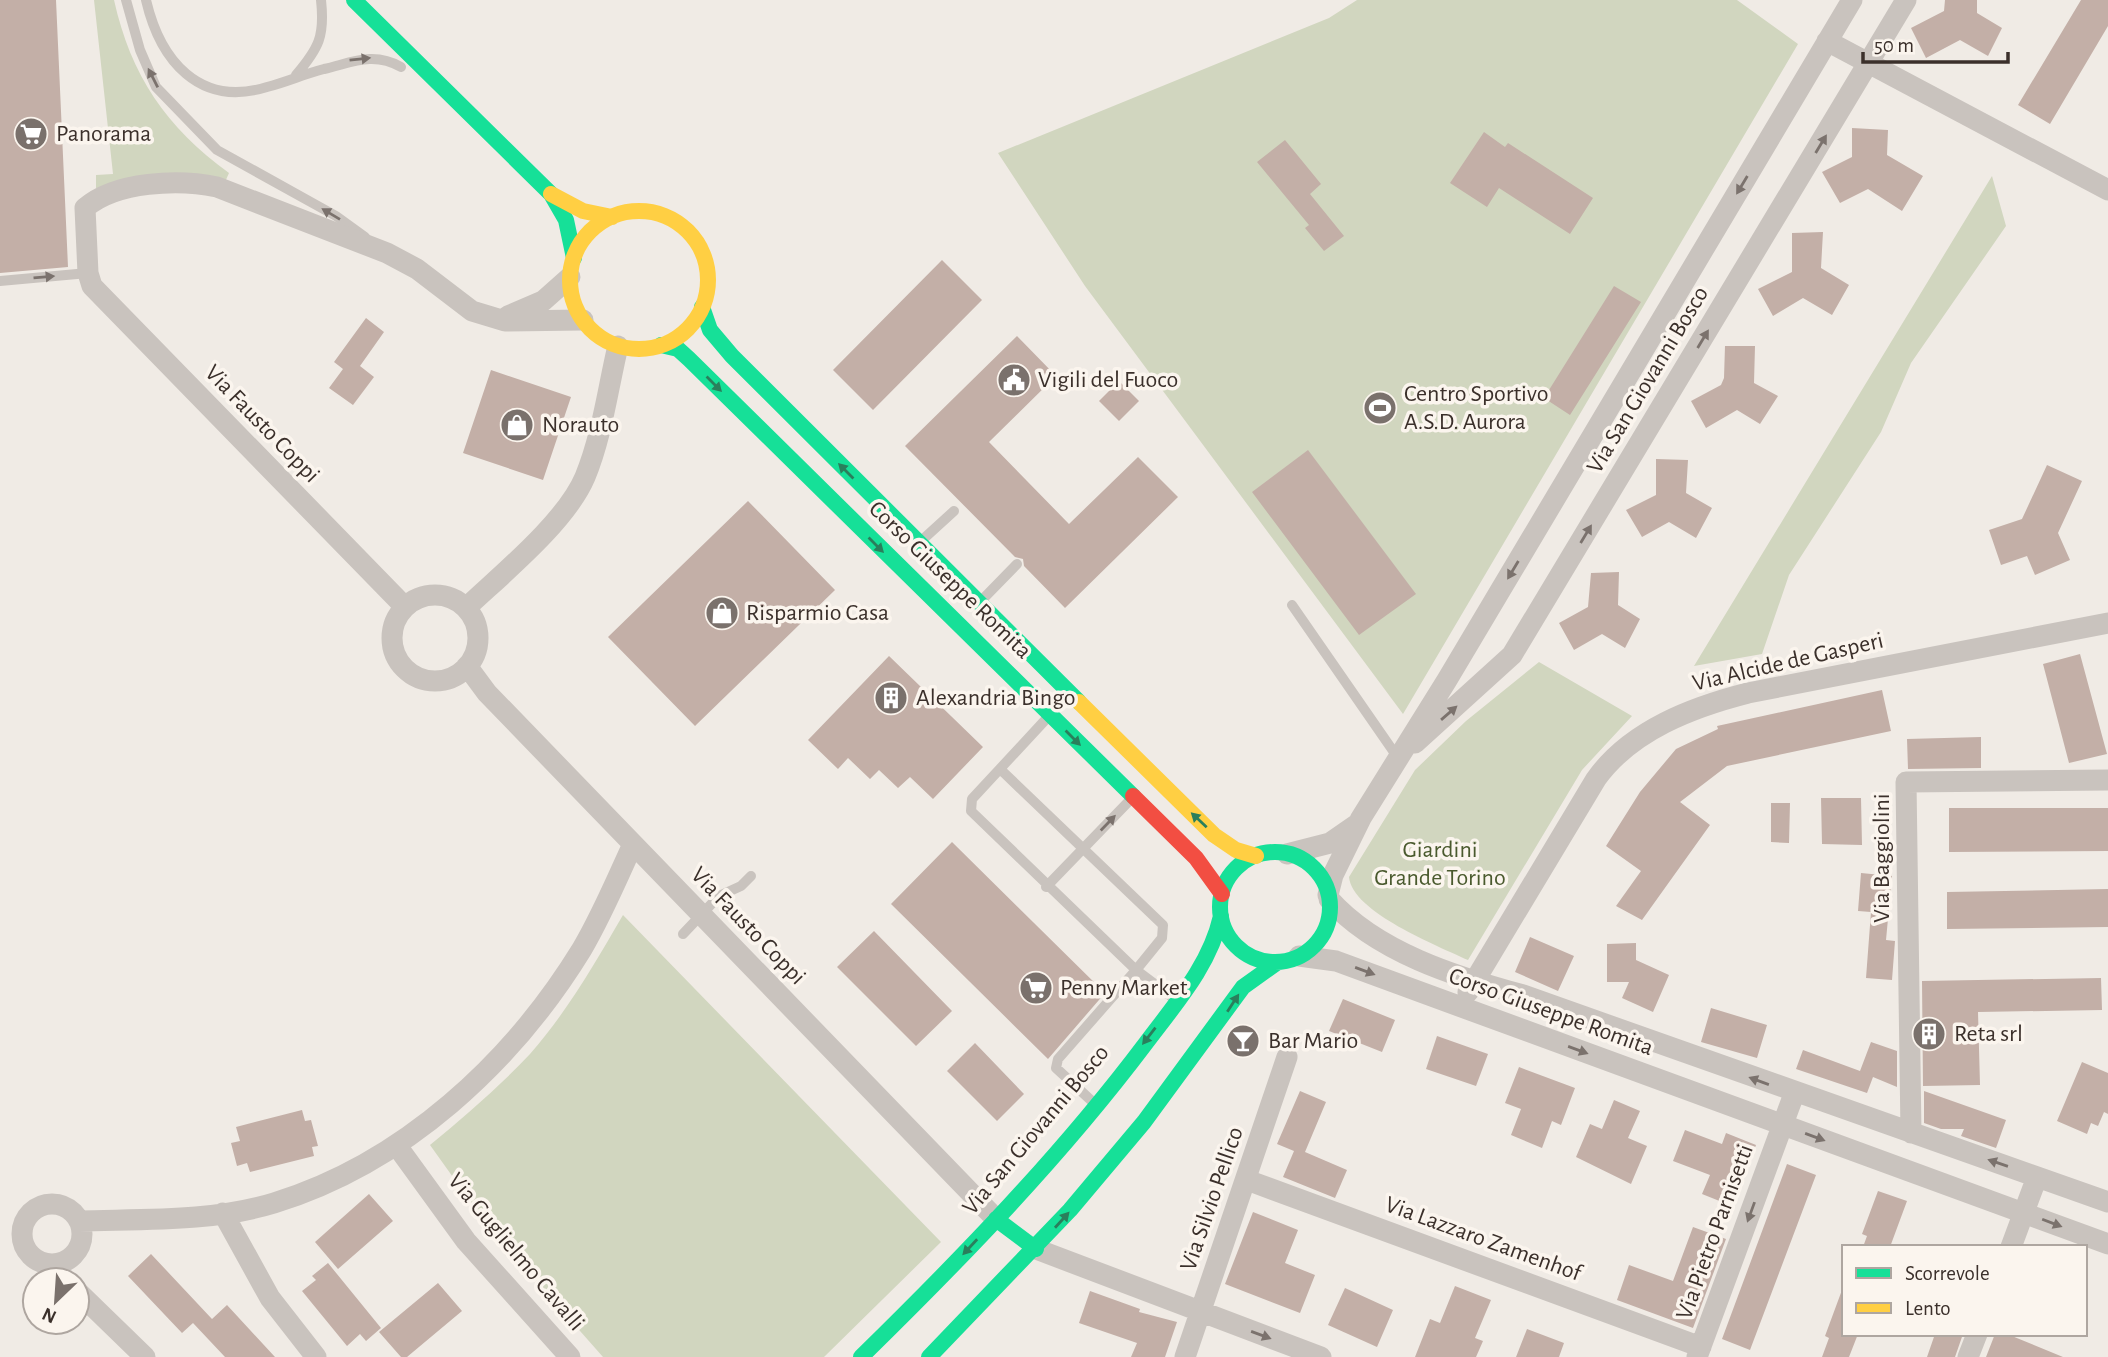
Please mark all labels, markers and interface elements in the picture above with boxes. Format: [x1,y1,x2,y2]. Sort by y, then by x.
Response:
scale bar [1863,21,2008,65]
text: 50 m [1874,35,1914,56]
one-way arrow [349,54,371,65]
one-way arrow [147,68,159,88]
supermarket icon: Panorama [12,115,50,153]
place label: Panorama [56,122,151,146]
one-way arrow [1814,135,1827,154]
one-way arrow [1735,176,1748,195]
one-way arrow [322,208,341,220]
one-way arrow [33,271,55,282]
street label: Via San Giovanni Bosco [1583,282,1713,478]
one-way arrow [1697,329,1709,348]
street label: Via Fausto Coppi [200,360,324,488]
public building icon: Vigili del Fuoco [995,361,1033,399]
place label: Vigili del Fuoco [1038,368,1178,392]
one-way arrow [706,376,723,393]
place label: Centro Sportivo A.S.D. Aurora [1404,382,1548,434]
sports icon: Centro Sportivo A.S.D. Aurora [1361,389,1399,427]
shop icon: Norauto [498,406,536,444]
place label: Norauto [542,413,619,437]
one-way arrow [838,463,855,479]
street label: Corso Giuseppe Romita [864,497,1036,663]
one-way arrow [1579,524,1592,543]
one-way arrow [867,536,884,552]
one-way arrow [1506,561,1519,580]
shop icon: Risparmio Casa [703,594,741,632]
place label: Risparmio Casa [746,601,889,625]
street label: Via Alcide de Gasperi [1690,628,1886,696]
building icon: Alexandria Bingo [872,679,910,717]
place label: Alexandria Bingo [916,686,1076,710]
one-way arrow [1441,706,1458,721]
one-way arrow [1064,730,1081,746]
street label: Via Baggiolini [1870,793,1894,923]
one-way arrow [1191,813,1208,829]
one-way arrow [1099,815,1115,832]
park label: Giardini Grande Torino [1374,838,1506,890]
street label: Via Fausto Coppi [686,862,810,990]
street label: Corso Giuseppe Romita [1446,964,1656,1060]
one-way arrow [1355,966,1376,977]
supermarket icon: Penny Market [1017,969,1055,1007]
place label: Penny Market [1060,976,1188,1000]
one-way arrow [1226,993,1239,1013]
building icon: Reta srl [1910,1015,1948,1053]
bar icon: Bar Mario [1224,1022,1262,1060]
place label: Reta srl [1954,1022,2023,1046]
one-way arrow [1141,1026,1156,1044]
place label: Bar Mario [1268,1029,1358,1053]
street label: Via San Giovanni Bosco [958,1041,1114,1219]
one-way arrow [1568,1045,1589,1056]
one-way arrow [1749,1075,1770,1086]
street label: Via Silvio Pellico [1176,1124,1248,1274]
one-way arrow [1805,1132,1826,1143]
street label: Via Pietro Parnisetti [1672,1141,1758,1323]
one-way arrow [1987,1157,2008,1168]
street label: Via Guglielmo Cavalli [443,1169,589,1335]
street label: Via Lazzaro Zamenhof [1382,1192,1586,1286]
one-way arrow [1745,1201,1756,1222]
one-way arrow [1054,1211,1070,1229]
one-way arrow [2041,1218,2062,1229]
one-way arrow [963,1238,979,1255]
legend [1842,1245,2087,1336]
text: Scorrevole [1905,1263,1990,1284]
north arrow [21,1266,91,1336]
text: Lento [1905,1298,1951,1319]
text: N [39,1304,59,1326]
one-way arrow [1251,1330,1272,1341]

